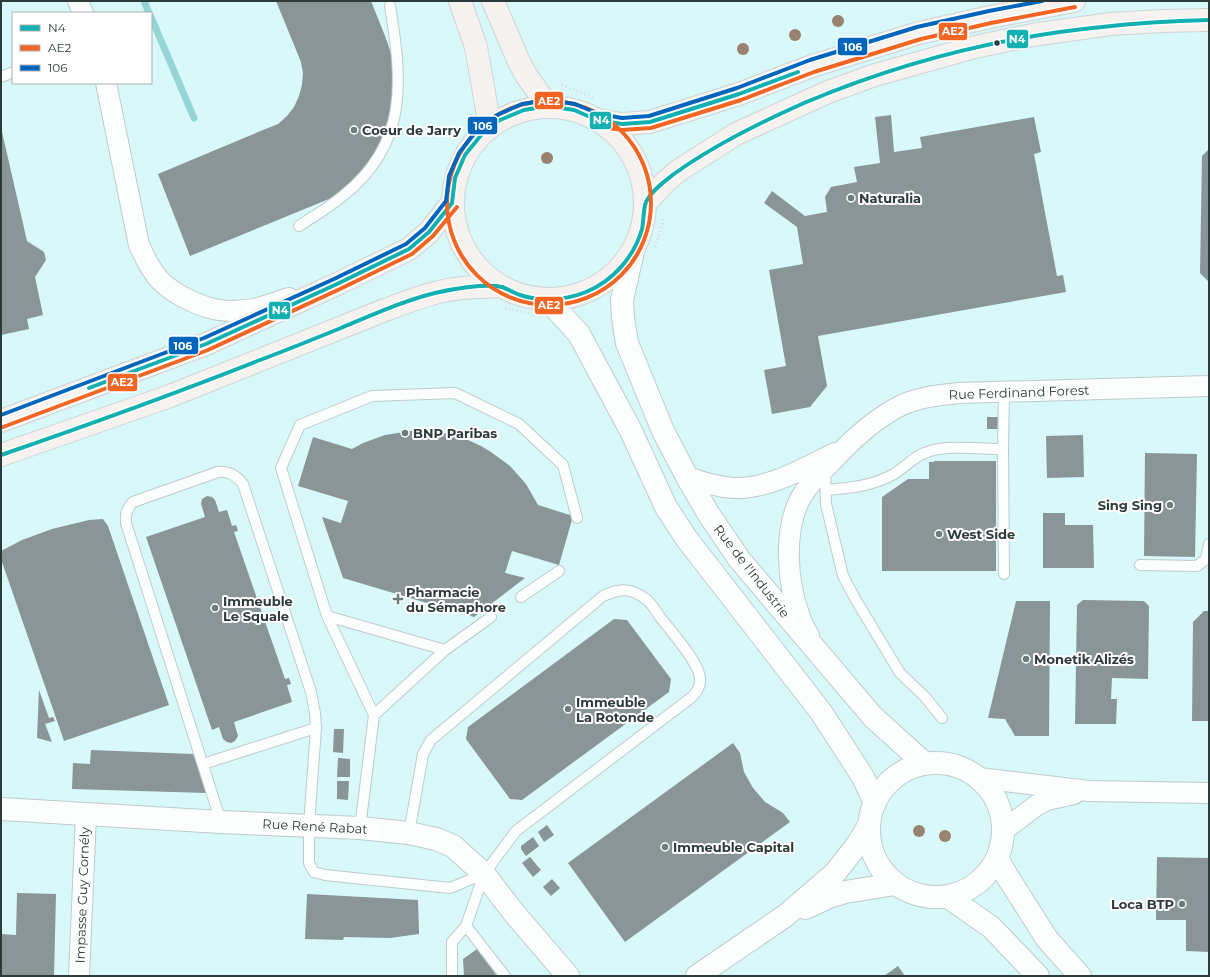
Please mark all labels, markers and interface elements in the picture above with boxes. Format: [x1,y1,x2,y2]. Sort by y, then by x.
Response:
legend [12,12,152,84]
text: N4 [48,20,66,35]
line badge: AE2 [938,22,968,41]
text: AE2 [941,24,965,38]
line badge: N4 [1006,29,1029,49]
text: N4 [1009,32,1026,46]
line badge: 106 [837,37,868,56]
unlabelled marker [992,38,1002,48]
text: AE2 [48,40,72,55]
text: 106 [844,40,862,54]
text: 106 [48,60,68,75]
line badge: AE2 [534,91,564,110]
text: AE2 [537,94,561,108]
line badge: N4 [589,111,612,130]
text: N4 [593,113,610,127]
line badge: 106 [467,116,498,135]
text: 106 [474,119,492,133]
place label: Coeur de Jarry [362,122,461,138]
marker: Coeur de Jarry [349,125,359,135]
place label: Naturalia [859,190,921,206]
marker: Naturalia [846,193,856,203]
line badge: AE2 [534,296,564,315]
text: AE2 [537,298,561,312]
line badge: N4 [268,301,291,320]
text: N4 [272,303,289,317]
line badge: 106 [168,336,199,355]
text: 106 [174,339,192,353]
line badge: AE2 [107,373,138,392]
text: AE2 [110,375,134,389]
street label: Rue Ferdinand Forest [948,382,1090,402]
place label: BNP Paribas [413,425,497,441]
marker: BNP Paribas [400,428,410,438]
place label: Sing Sing [1098,497,1162,513]
marker: Sing Sing [1165,500,1175,510]
street label: Rue de l'Industrie [711,521,793,621]
place label: West Side [947,526,1015,542]
marker: West Side [934,529,944,539]
place label: Pharmacie du Sémaphore [406,584,506,615]
place label: Immeuble Le Squale [223,593,293,624]
marker: Pharmacie du Sémaphore [393,594,403,604]
marker: Immeuble Le Squale [210,603,220,613]
place label: Monetik Alizés [1034,651,1134,667]
marker: Monetik Alizés [1021,654,1031,664]
place label: Immeuble La Rotonde [576,694,654,725]
marker: Immeuble La Rotonde [563,704,573,714]
street label: Rue René Rabat [262,815,368,837]
street label: Impasse Guy Cornély [72,826,92,964]
place label: Immeuble Capital [673,839,794,855]
marker: Immeuble Capital [660,842,670,852]
place label: Loca BTP [1111,896,1174,912]
marker: Loca BTP [1177,899,1187,909]

